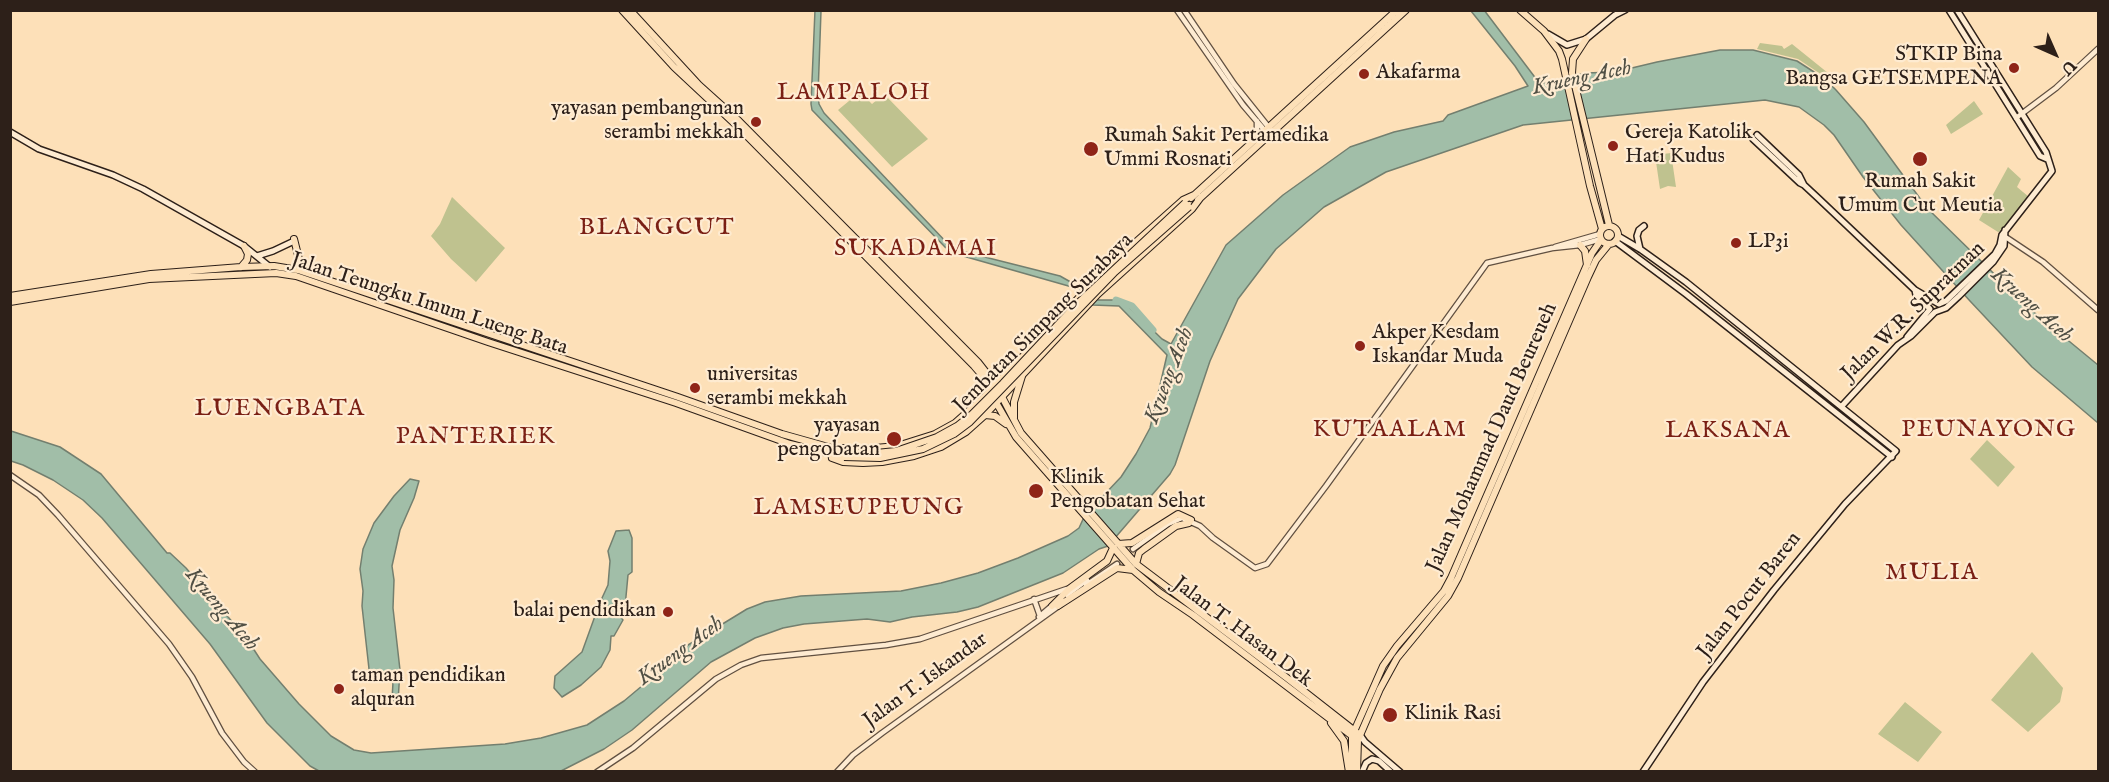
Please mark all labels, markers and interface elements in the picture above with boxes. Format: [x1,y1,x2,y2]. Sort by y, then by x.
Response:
north arrow [2025,24,2085,84]
place label: STKIP Bina Bangsa GETSEMPENA [1785,43,2002,93]
text: U [2056,55,2080,79]
water label: Krueng Aceh [1530,56,1634,102]
place label: Akafarma [1376,61,1460,87]
marker: STKIP Bina Bangsa GETSEMPENA [2007,61,2021,75]
marker: Akafarma [1357,67,1371,81]
district label: LAMPALOH [777,80,931,108]
place label: yayasan pembangunan serambi mekkah [551,97,744,147]
marker: yayasan pembangunan serambi mekkah [749,115,763,129]
place label: Gereja Katolik Hati Kudus [1625,121,1753,171]
place label: Rumah Sakit Pertamedika Ummi Rosnati [1104,124,1329,174]
marker: Gereja Katolik Hati Kudus [1606,139,1620,153]
marker: Rumah Sakit Pertamedika Ummi Rosnati [1082,140,1100,158]
marker: Rumah Sakit Umum Cut Meutia [1911,150,1929,168]
place label: Rumah Sakit Umum Cut Meutia [1838,170,2002,220]
district label: BLANGCUT [579,215,735,243]
street label: Jembatan Simpang Surabaya [949,229,1139,419]
place label: LP3i [1748,230,1789,256]
district label: SUKADAMAI [834,236,998,264]
marker: LP3i [1729,236,1743,250]
street label: Jalan W.R. Supratman [1837,237,1991,387]
street label: Jalan Teungku Imum Lueng Bata [287,248,571,362]
water label: Krueng Aceh [1985,263,2077,349]
street label: Jalan Mohammad Daud Beureueh [1422,299,1564,577]
place label: Akper Kesdam Iskandar Muda [1372,321,1503,371]
water label: Krueng Aceh [1140,324,1200,428]
marker: Akper Kesdam Iskandar Muda [1353,339,1367,353]
place label: universitas serambi mekkah [707,363,847,413]
marker: universitas serambi mekkah [688,381,702,395]
district label: LUENGBATA [195,396,365,424]
place label: yayasan pengobatan [777,414,880,464]
district label: KUTAALAM [1313,417,1467,445]
district label: PEUNAYONG [1901,417,2077,445]
district label: LAKSANA [1665,418,1791,446]
district label: PANTERIEK [396,424,556,452]
marker: yayasan pengobatan [885,430,903,448]
place label: Klinik Pengobatan Sehat [1050,466,1206,516]
marker: Klinik Pengobatan Sehat [1027,482,1045,500]
district label: LAMSEUPEUNG [753,495,965,523]
street label: Jalan Pocut Baren [1693,528,1807,664]
district label: MULIA [1885,560,1979,588]
water label: Krueng Aceh [179,563,263,657]
street label: Jalan T. Hasan Dek [1167,572,1317,694]
place label: balai pendidikan [513,599,656,625]
marker: balai pendidikan [661,605,675,619]
water label: Krueng Aceh [633,612,729,692]
street label: Jalan T. Iskandar [859,628,993,734]
place label: taman pendidikan alquran [351,664,506,714]
marker: taman pendidikan alquran [332,682,346,696]
place label: Klinik Rasi [1404,702,1501,728]
marker: Klinik Rasi [1381,706,1399,724]

